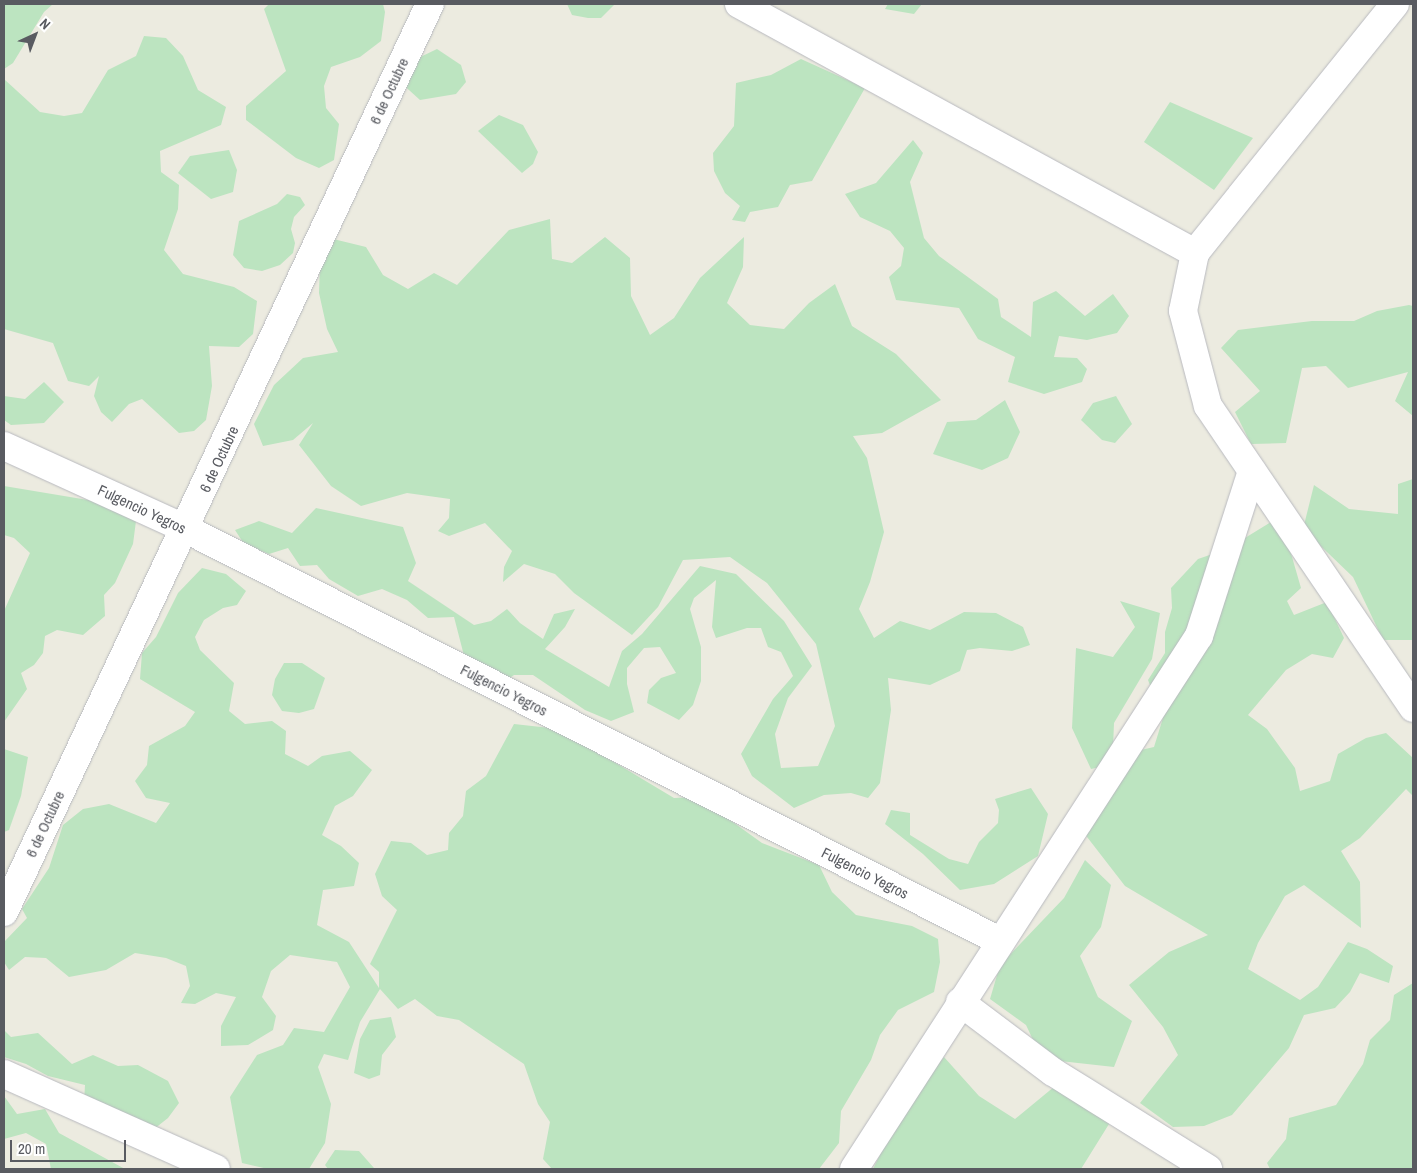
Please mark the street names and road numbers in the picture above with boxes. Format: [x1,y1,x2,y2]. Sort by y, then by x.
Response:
street label: 6 de Octubre [366,55,412,127]
street label: 6 de Octubre [196,423,242,495]
street label: Fulgencio Yegros [95,481,189,537]
street label: Fulgencio Yegros [457,660,551,720]
street label: 6 de Octubre [22,788,68,860]
street label: Fulgencio Yegros [818,843,912,903]

